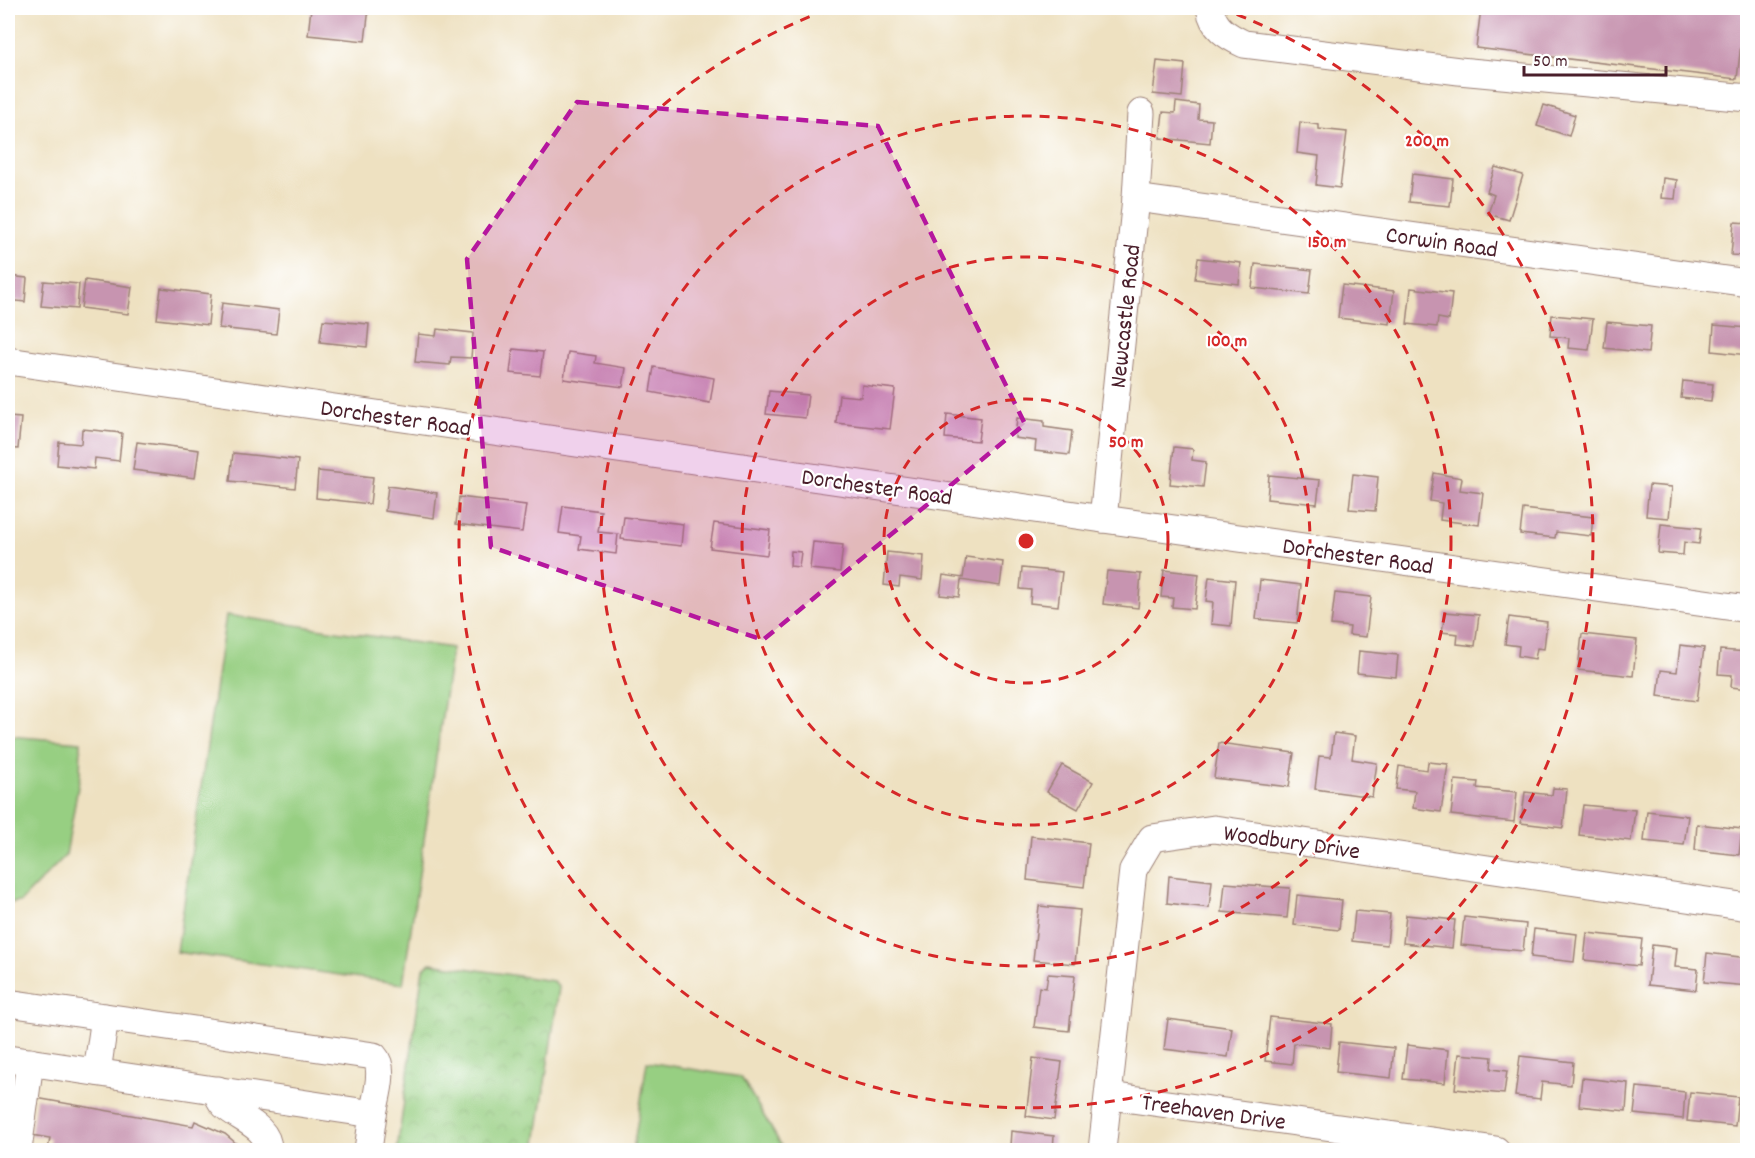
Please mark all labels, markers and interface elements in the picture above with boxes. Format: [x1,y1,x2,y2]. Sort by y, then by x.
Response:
scale bar [1524,39,1666,77]
text: 50 m [1533,50,1568,75]
text: 200 m [1405,130,1449,155]
street label: Corwin Road [1383,219,1500,269]
text: 150 m [1308,231,1346,256]
street label: Newcastle Road [1103,243,1151,390]
text: 100 m [1207,330,1247,355]
street label: Dorchester Road [318,393,473,447]
text: 50 m [1109,431,1143,456]
street label: Dorchester Road [799,462,954,516]
centre of rings [1016,531,1036,551]
street label: Dorchester Road [1280,531,1435,585]
street label: Woodbury Drive [1221,818,1362,870]
street label: Treehaven Drive [1139,1087,1288,1141]

